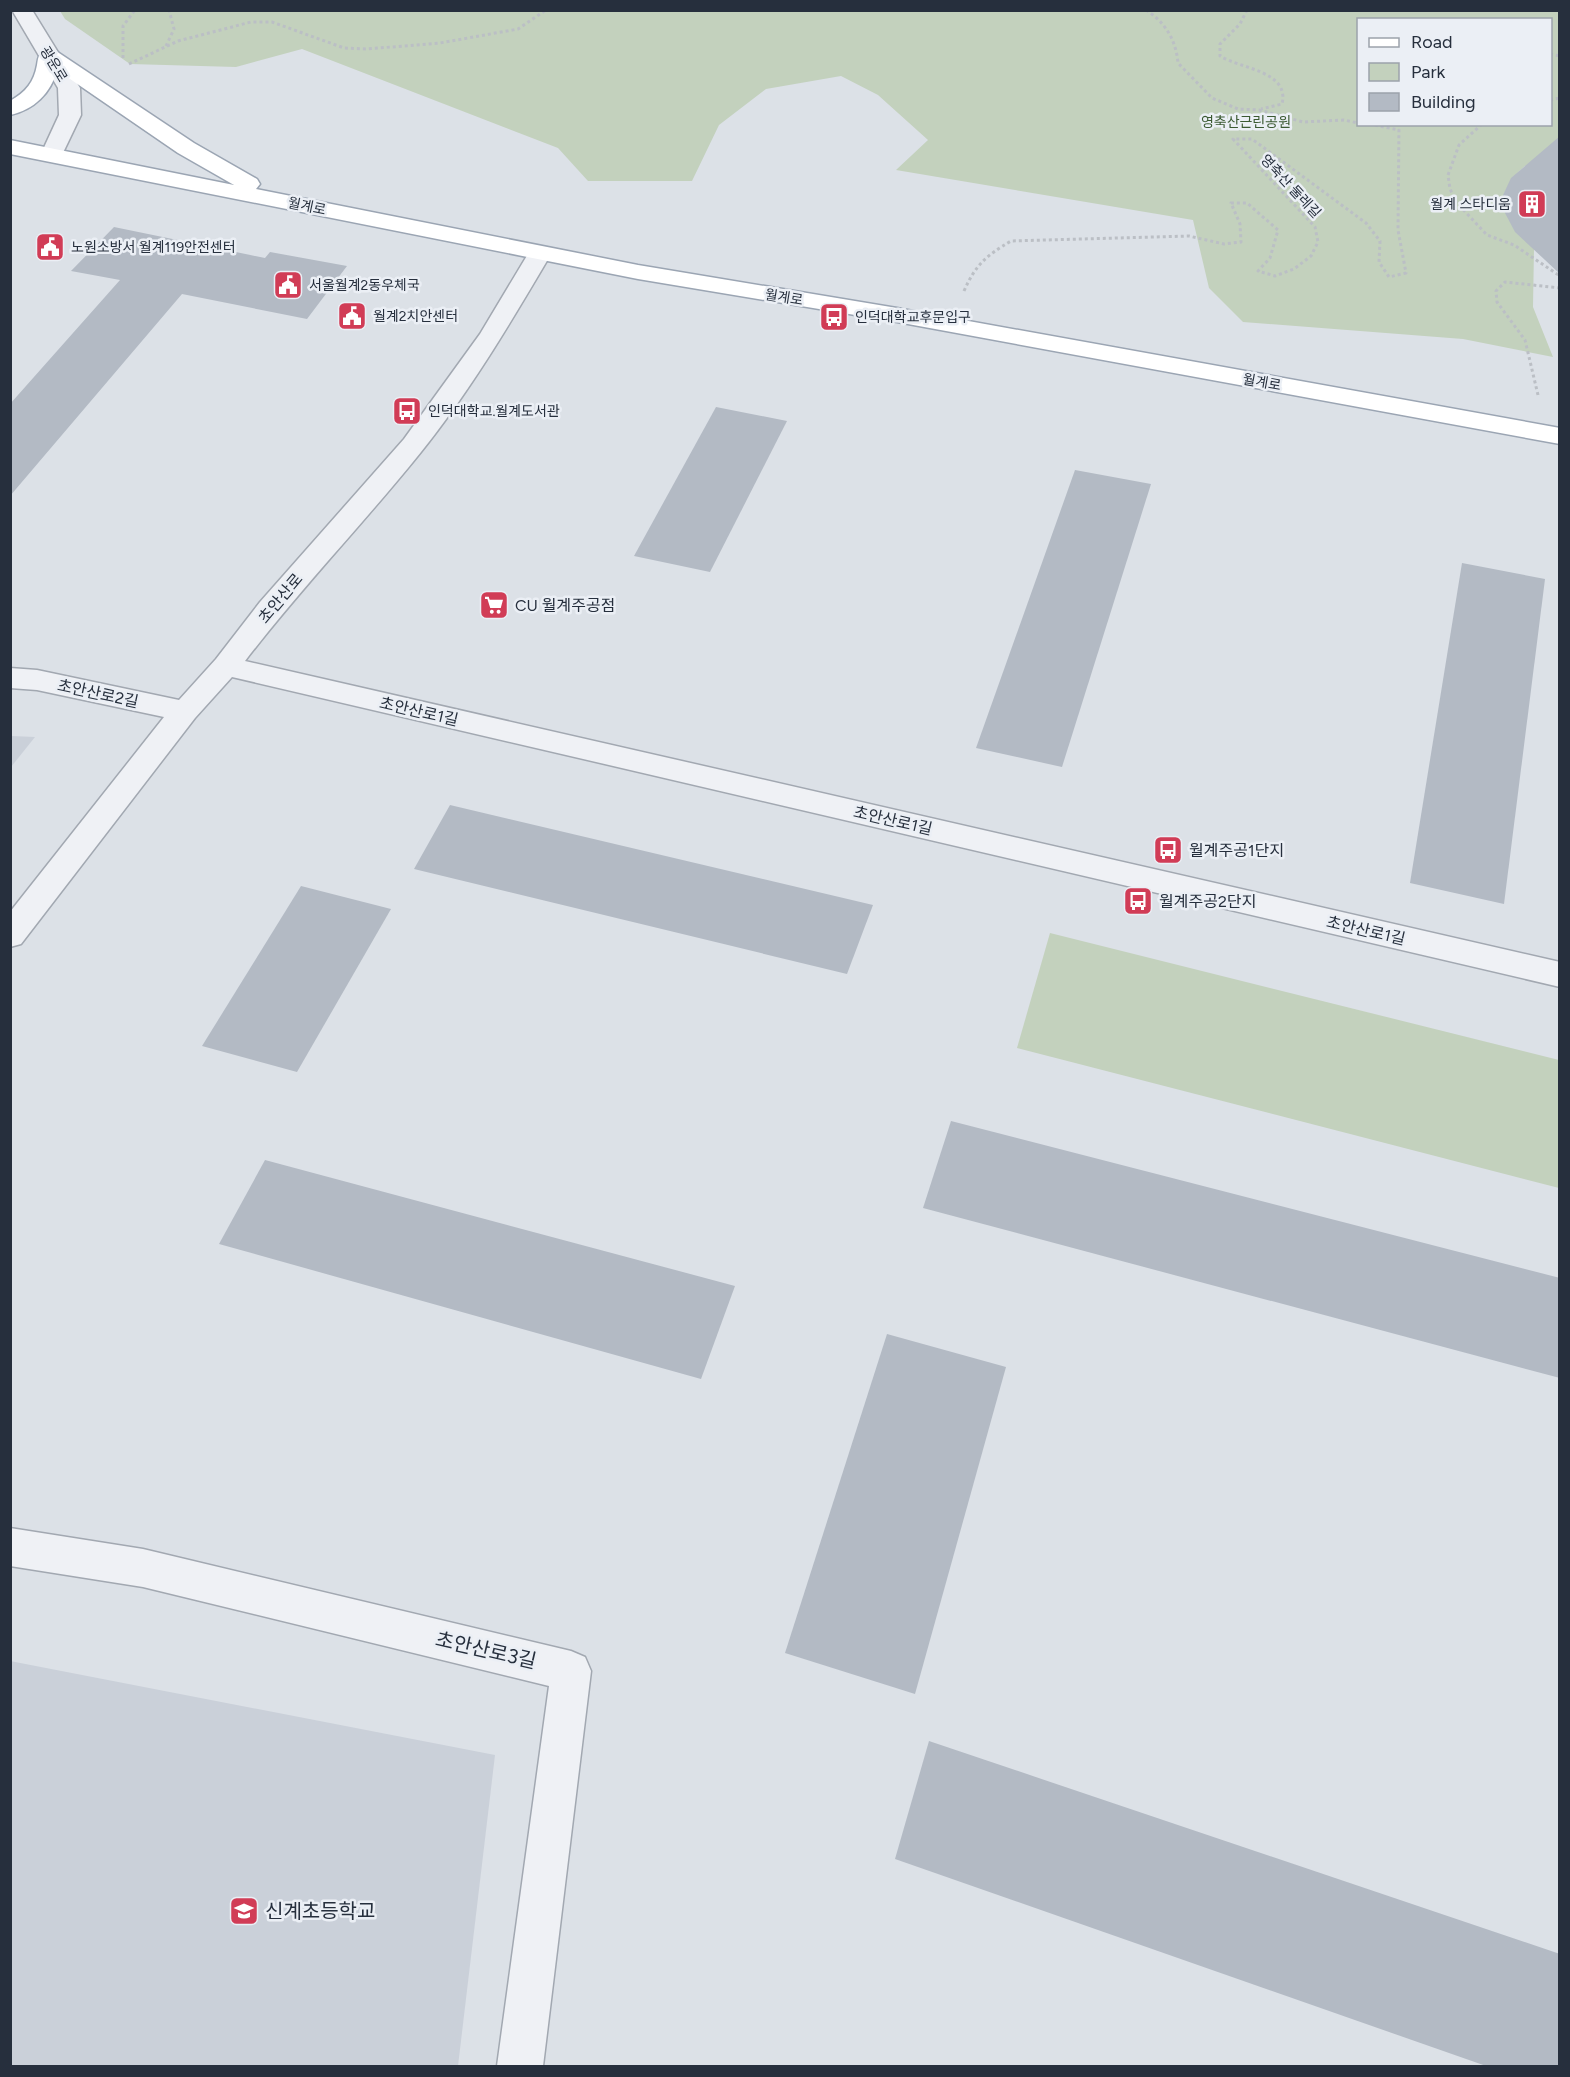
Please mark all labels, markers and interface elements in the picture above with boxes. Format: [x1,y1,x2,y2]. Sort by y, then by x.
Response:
legend [1357,18,1552,126]
text: Road [1411,31,1452,53]
street label: 광운로 [36,43,71,85]
text: Park [1411,61,1446,83]
text: Building [1411,91,1476,113]
park label: 영축산근린공원 [1201,114,1291,131]
street label: 영축산 둘레길 [1257,151,1324,222]
building icon: 월계 스타디움 [1516,188,1548,220]
street label: 월계로 [286,194,328,219]
place label: 월계 스타디움 [1430,196,1511,213]
public building icon: 노원소방서 월계119안전센터 [34,231,66,263]
place label: 노원소방서 월계119안전센터 [71,239,236,256]
public building icon: 서울월계2동우체국 [272,269,304,301]
place label: 서울월계2동우체국 [309,277,420,294]
street label: 월계로 [764,286,804,309]
public building icon: 월계2치안센터 [336,300,368,332]
bus stop icon: 인덕대학교후문입구 [818,301,850,333]
place label: 월계2치안센터 [373,308,458,325]
place label: 인덕대학교후문입구 [855,309,971,326]
street label: 월계로 [1241,371,1283,394]
bus stop icon: 인덕대학교.월계도서관 [391,395,423,427]
place label: 인덕대학교.월계도서관 [428,403,560,420]
street label: 초안산로 [254,569,307,627]
supermarket icon: CU 월계주공점 [478,589,510,621]
place label: CU 월계주공점 [515,596,615,615]
street label: 초안산로2길 [56,676,140,711]
street label: 초안산로1길 [378,693,460,730]
street label: 초안산로1길 [852,802,934,839]
bus stop icon: 월계주공1단지 [1152,834,1184,866]
place label: 월계주공1단지 [1189,841,1284,860]
bus stop icon: 월계주공2단지 [1122,885,1154,917]
place label: 월계주공2단지 [1159,892,1256,911]
street label: 초안산로1길 [1325,912,1407,949]
street label: 초안산로3길 [433,1627,539,1673]
school or university icon: 신계초등학교 [228,1895,260,1927]
place label: 신계초등학교 [265,1899,375,1923]

